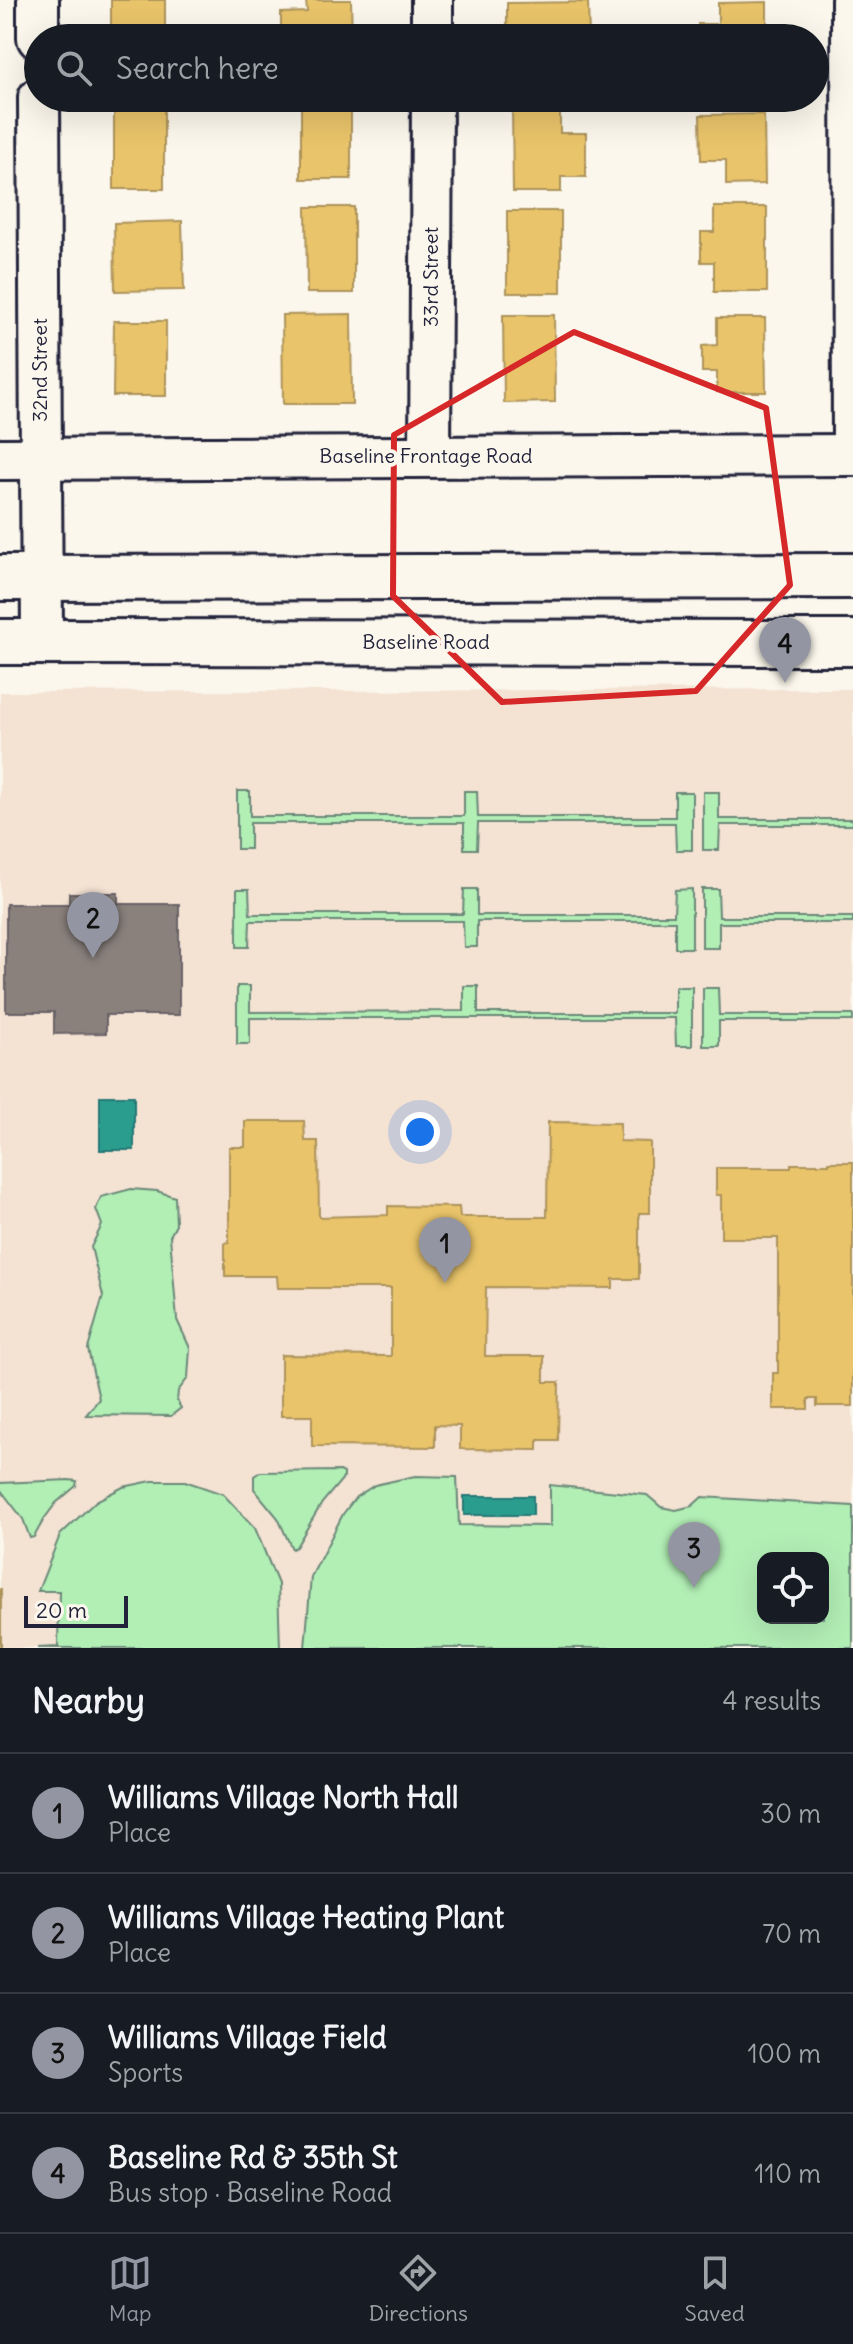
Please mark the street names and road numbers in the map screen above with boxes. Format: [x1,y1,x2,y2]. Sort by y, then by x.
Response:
street label: 33rd Street [418,226,443,327]
street label: 32nd Street [27,318,52,422]
street label: Baseline Frontage Road [319,443,533,468]
street label: Baseline Road [362,629,490,654]

